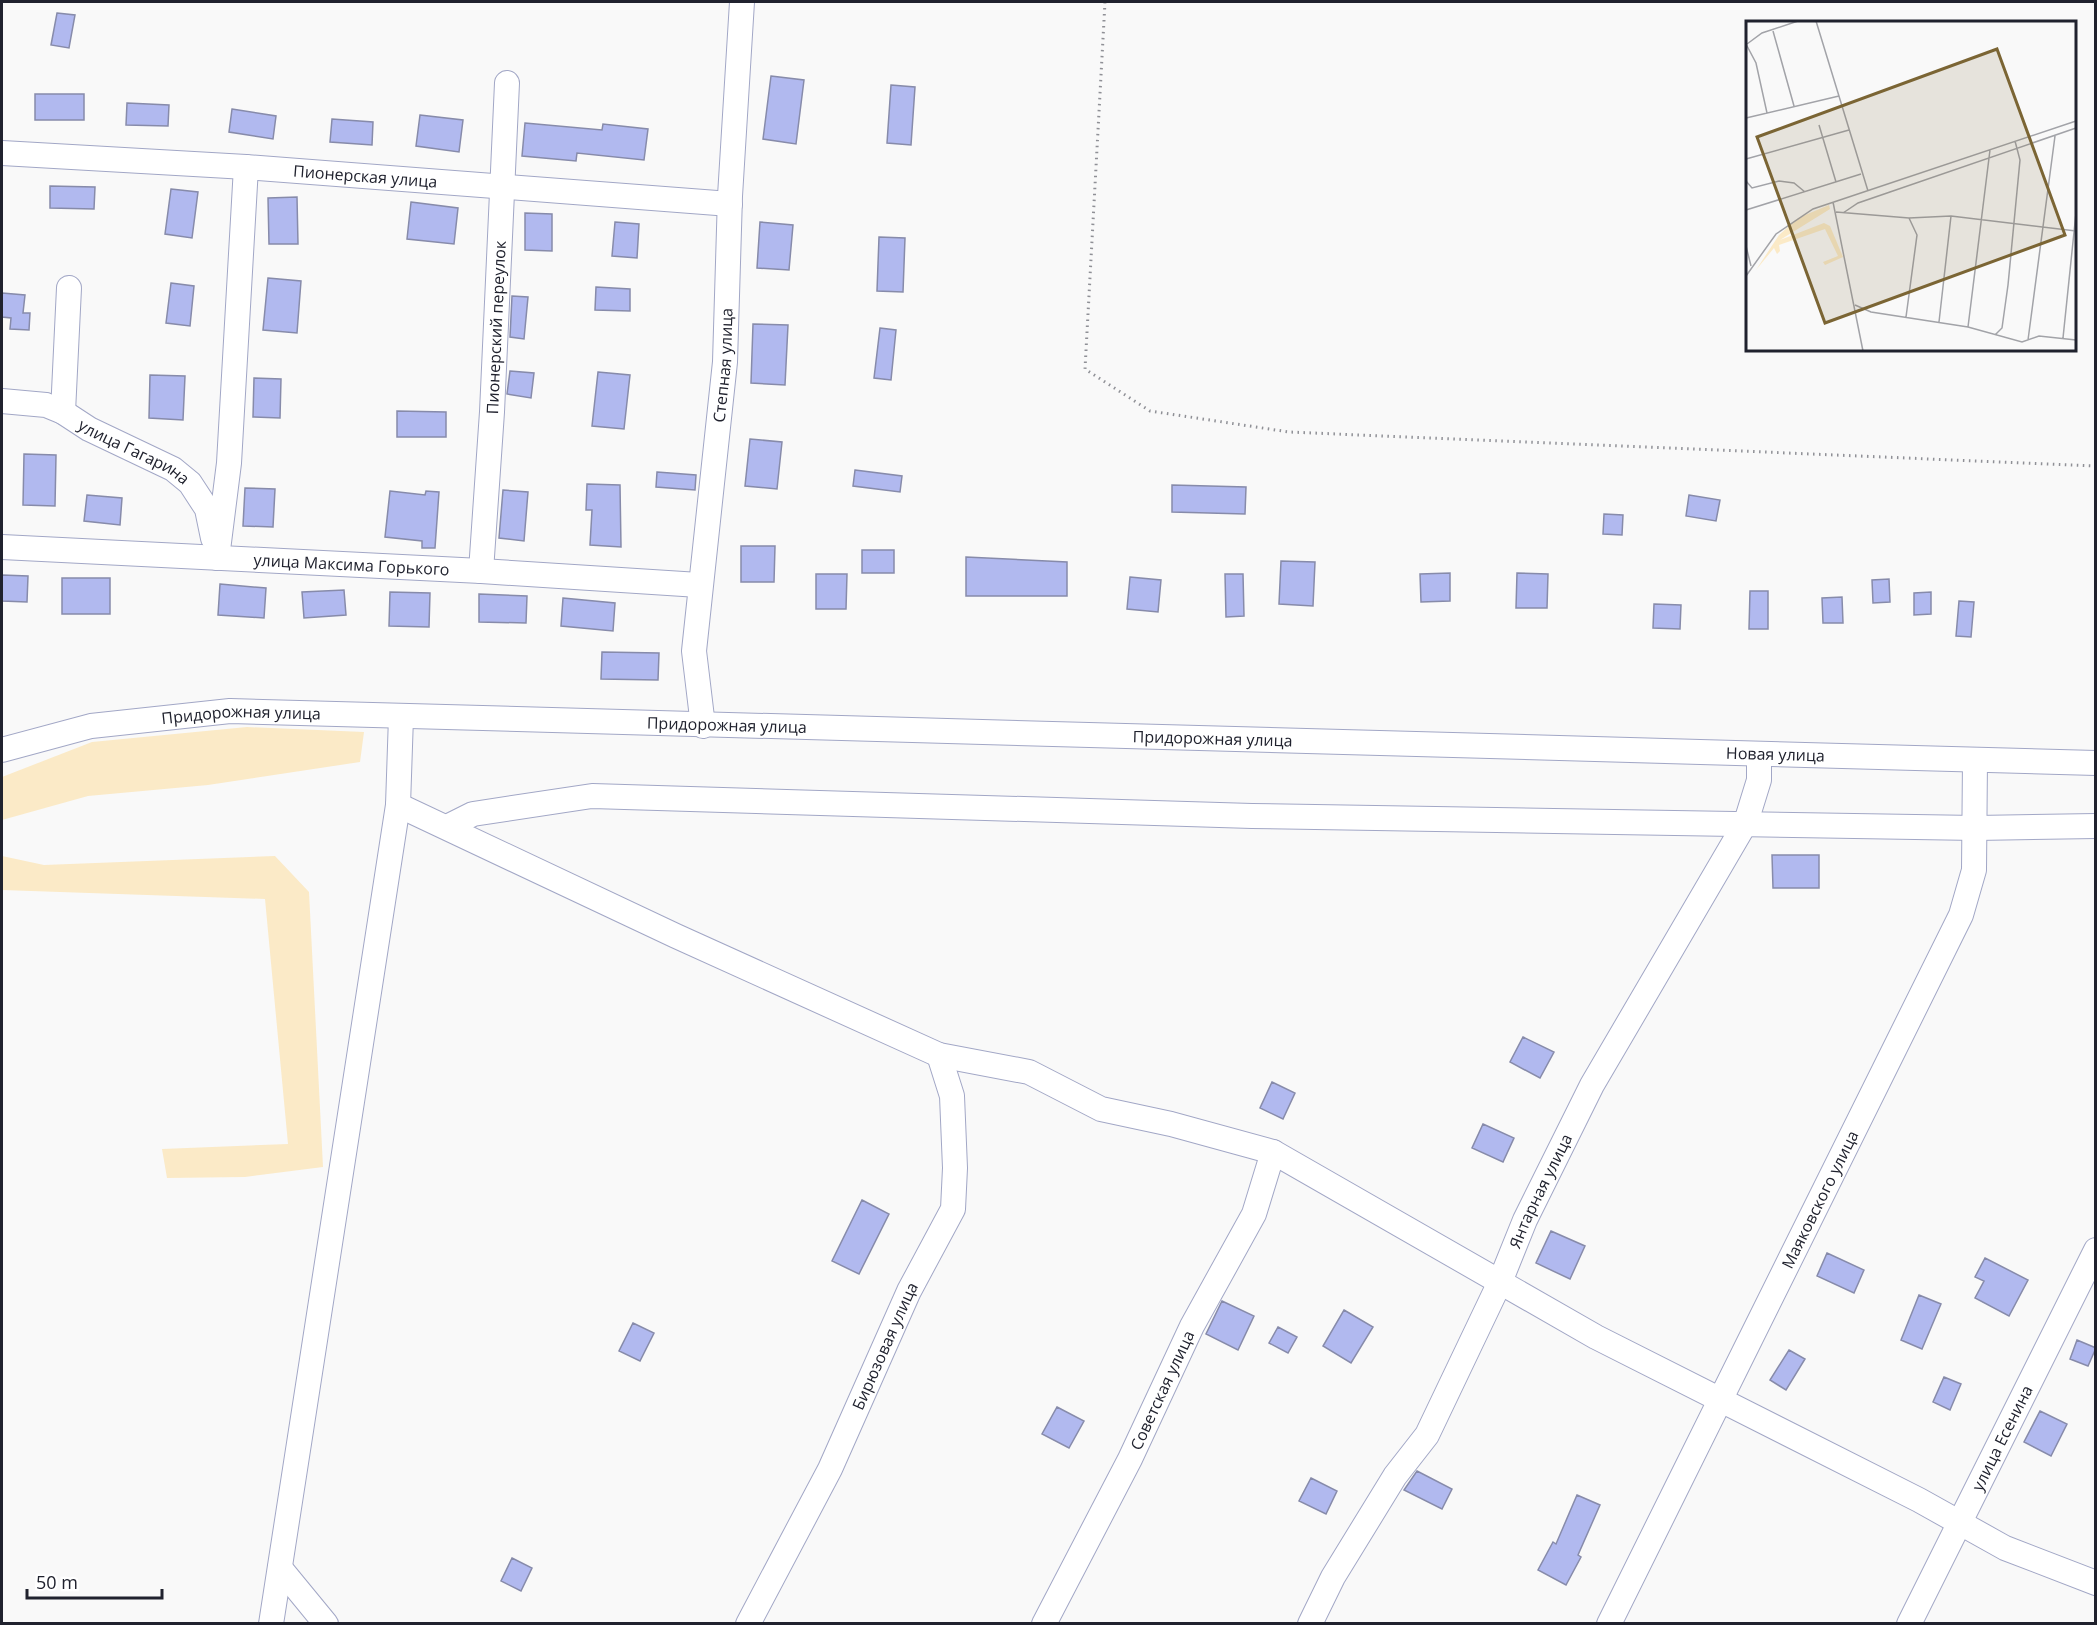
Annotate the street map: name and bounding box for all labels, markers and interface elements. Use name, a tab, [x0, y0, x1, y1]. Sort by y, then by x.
inset map	[1746, 21, 2076, 351]
street label: Пионерская улица	[292, 160, 438, 193]
street label: Пионерский переулок	[481, 240, 511, 415]
street label: Степная улица	[708, 307, 738, 423]
street label: улица Гагарина	[74, 414, 194, 489]
street label: улица Максима Горького	[253, 549, 450, 580]
street label: Придорожная улица	[160, 700, 321, 729]
street label: Придорожная улица	[647, 712, 807, 738]
street label: Придорожная улица	[1132, 725, 1293, 752]
street label: Новая улица	[1726, 742, 1825, 766]
street label: Маяковского улица	[1776, 1127, 1863, 1272]
street label: Янтарная улица	[1504, 1130, 1577, 1252]
street label: Бирюзовая улица	[847, 1278, 923, 1413]
street label: Советская улица	[1125, 1327, 1199, 1454]
street label: улица Есенина	[1966, 1381, 2038, 1494]
scale bar	[27, 1562, 162, 1600]
text: 50 m	[36, 1570, 78, 1594]

